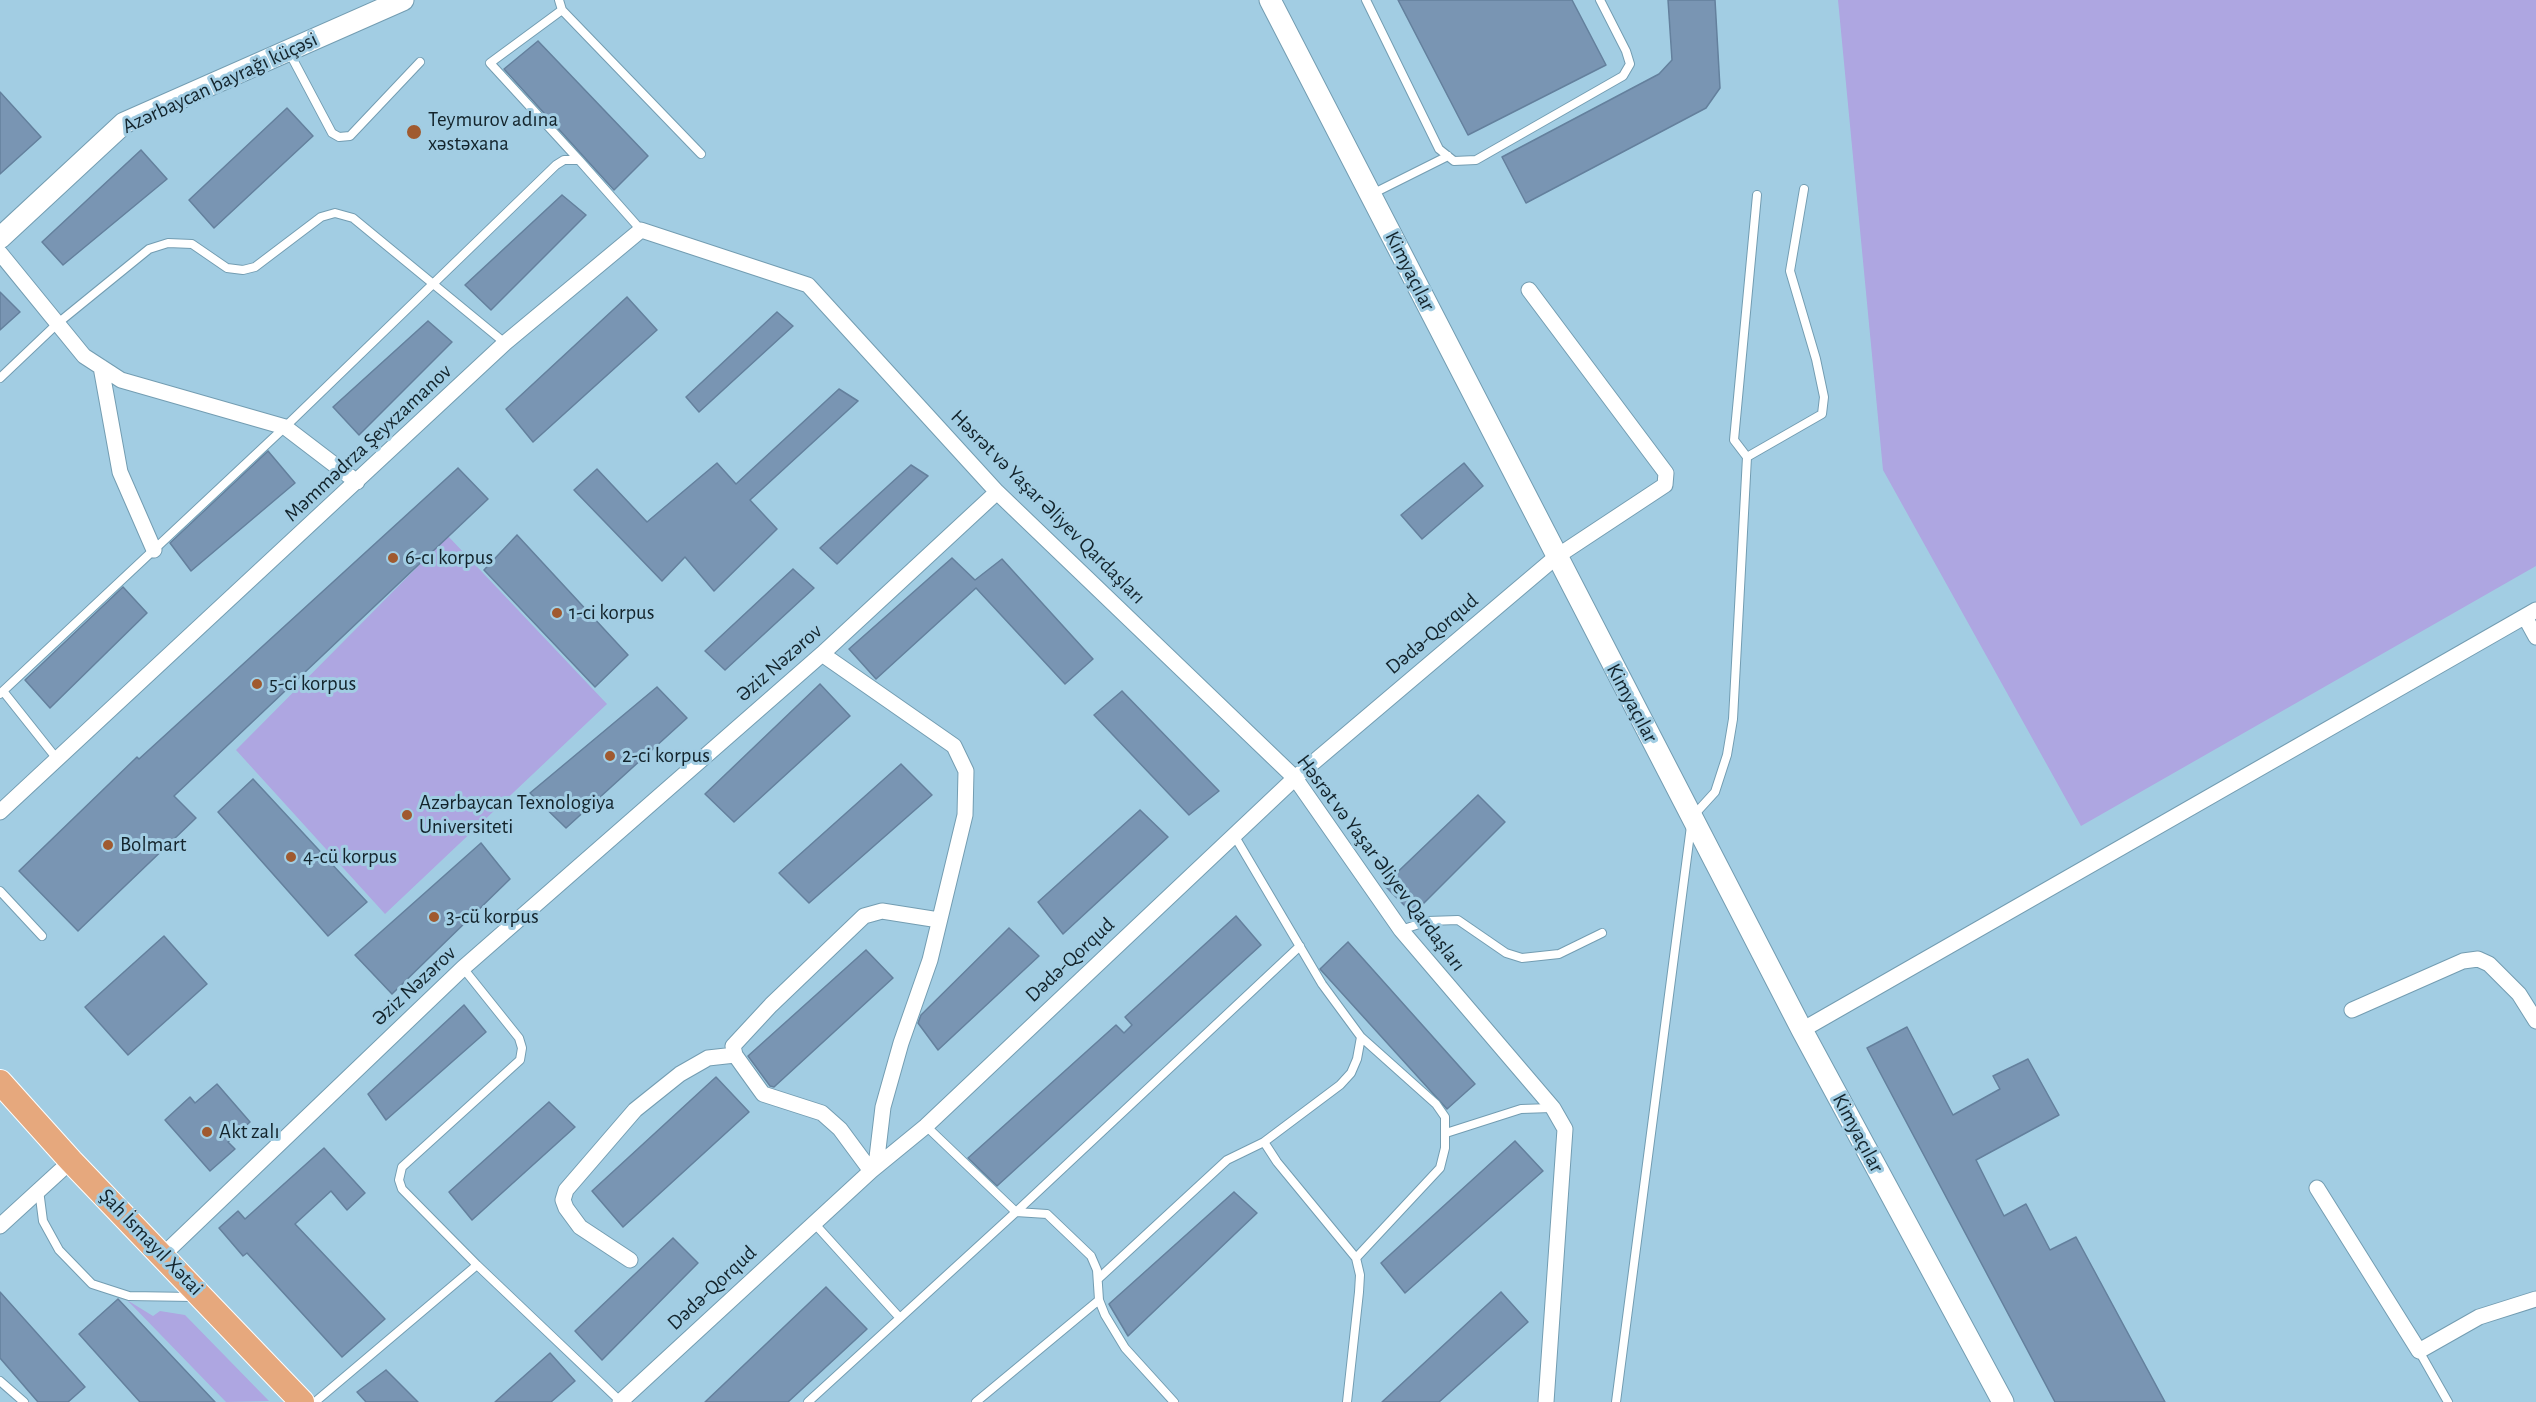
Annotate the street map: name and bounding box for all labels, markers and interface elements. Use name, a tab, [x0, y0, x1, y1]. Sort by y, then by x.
street label: Azərbaycan bayrağı küçəsi	[118, 27, 322, 139]
place label: Teymurov adına xəstəxana	[428, 107, 558, 157]
marker: Teymurov adına xəstəxana	[405, 123, 423, 141]
street label: Kimyaçılar	[1379, 227, 1441, 315]
street label: Məmmədrza Şeyxzamanov	[279, 359, 457, 527]
street label: Həsrət və Yaşar Əliyev Qardaşları	[945, 404, 1151, 610]
place label: 6-cı korpus	[405, 545, 493, 571]
marker: 6-cı korpus	[386, 551, 400, 565]
street label: Dədə-Qorqud	[1381, 588, 1483, 680]
place label: 1-ci korpus	[569, 600, 655, 626]
marker: 1-ci korpus	[550, 606, 564, 620]
street label: Əziz Nəzərov	[731, 619, 827, 707]
street label: Kimyaçılar	[1601, 659, 1663, 747]
place label: 5-ci korpus	[269, 671, 356, 697]
marker: 5-ci korpus	[250, 677, 264, 691]
place label: 2-ci korpus	[622, 743, 710, 769]
marker: 2-ci korpus	[603, 749, 617, 763]
street label: Həsrət və Yaşar Əliyev Qardaşları	[1291, 750, 1471, 976]
place label: Azərbaycan Texnologiya Universiteti	[419, 790, 615, 840]
marker: Azərbaycan Texnologiya Universiteti	[400, 808, 414, 822]
place label: Bolmart	[120, 832, 186, 858]
marker: Bolmart	[101, 838, 115, 852]
place label: 4-cü korpus	[303, 844, 397, 870]
marker: 4-cü korpus	[284, 850, 298, 864]
place label: 3-cü korpus	[446, 904, 539, 930]
marker: 3-cü korpus	[427, 910, 441, 924]
street label: Dədə-Qorqud	[1020, 912, 1120, 1008]
street label: Əziz Nəzərov	[367, 941, 461, 1031]
street label: Kimyaçılar	[1827, 1089, 1889, 1177]
place label: Akt zalı	[219, 1119, 280, 1145]
marker: Akt zalı	[200, 1125, 214, 1139]
street label: Şah İsmayıl Xətai	[94, 1183, 208, 1301]
street label: Dədə-Qorqud	[662, 1240, 762, 1336]

